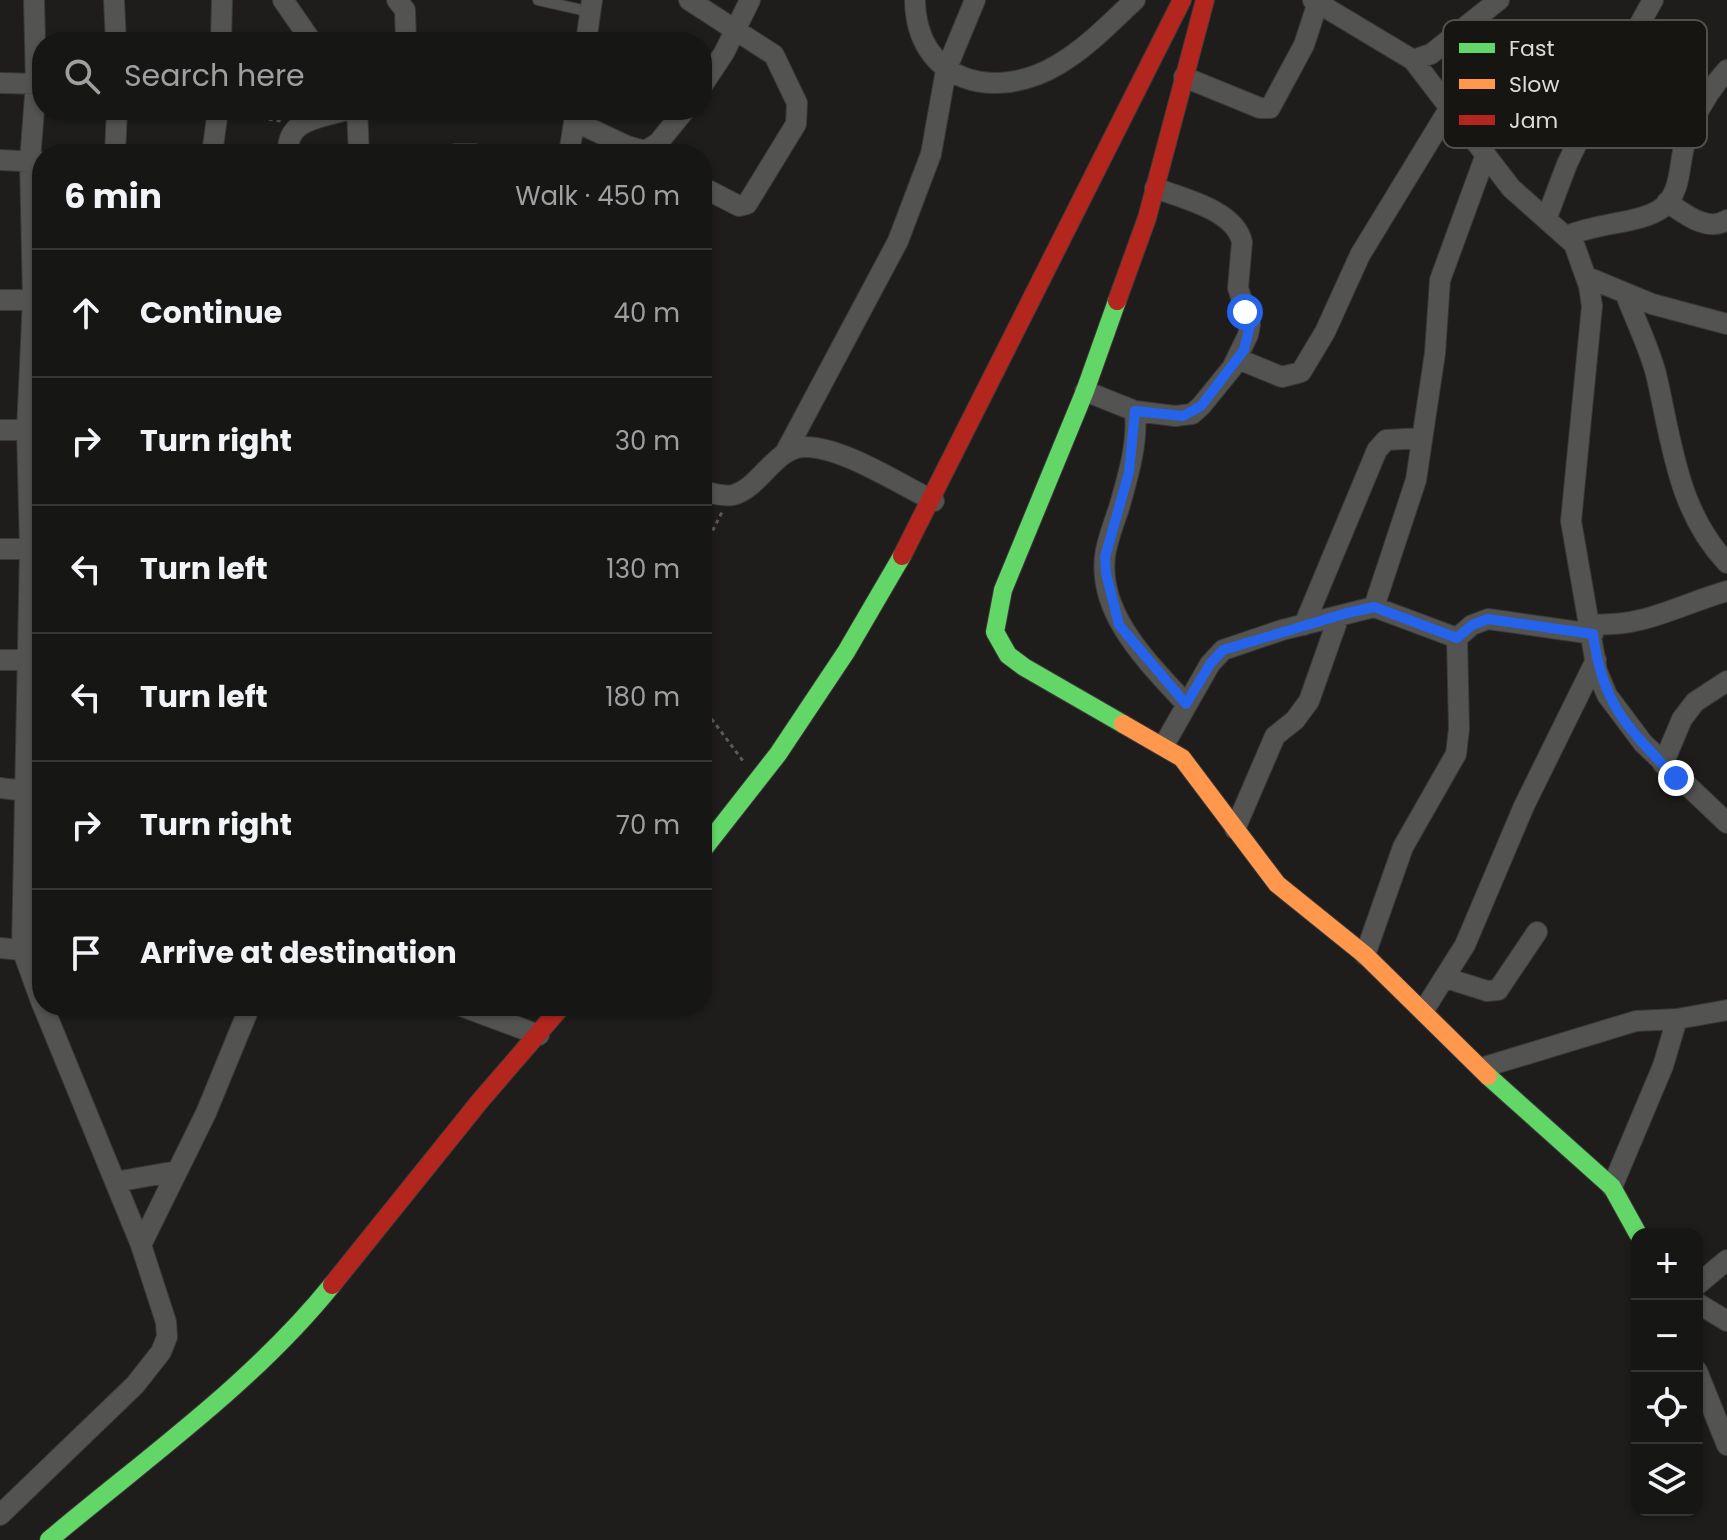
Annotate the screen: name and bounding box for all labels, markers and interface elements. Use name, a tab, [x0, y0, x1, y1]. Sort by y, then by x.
legend	[1443, 20, 1707, 148]
search box	[32, 32, 712, 120]
text: Fast	[1509, 33, 1554, 64]
icon: search	[60, 54, 104, 98]
text: Search here	[124, 54, 305, 97]
text: Slow	[1509, 69, 1559, 100]
text: Jam	[1509, 105, 1558, 136]
text: 6 min	[64, 172, 162, 220]
text: Walk · 450 m	[515, 178, 680, 214]
icon: ahead	[64, 291, 108, 335]
text: Continue	[140, 291, 282, 334]
route start	[1227, 294, 1263, 330]
text: 40 m	[614, 295, 680, 331]
icon: right	[64, 419, 108, 463]
text: Turn right	[140, 419, 292, 462]
text: 30 m	[615, 423, 680, 459]
icon: left	[64, 547, 108, 591]
text: Turn left	[140, 547, 268, 590]
text: 130 m	[606, 551, 680, 587]
icon: left	[64, 675, 108, 719]
text: Turn left	[140, 675, 268, 718]
text: 180 m	[605, 679, 680, 715]
route end	[1658, 760, 1694, 796]
icon: right	[64, 803, 108, 847]
text: Turn right	[140, 803, 292, 846]
text: 70 m	[616, 807, 680, 843]
icon: arrive	[64, 931, 108, 975]
text: Arrive at destination	[140, 931, 457, 974]
map controls	[1631, 1228, 1703, 1516]
button: +	[1631, 1228, 1703, 1300]
button: −	[1631, 1300, 1703, 1372]
button: locate	[1631, 1372, 1703, 1444]
button: layers	[1631, 1444, 1703, 1516]

